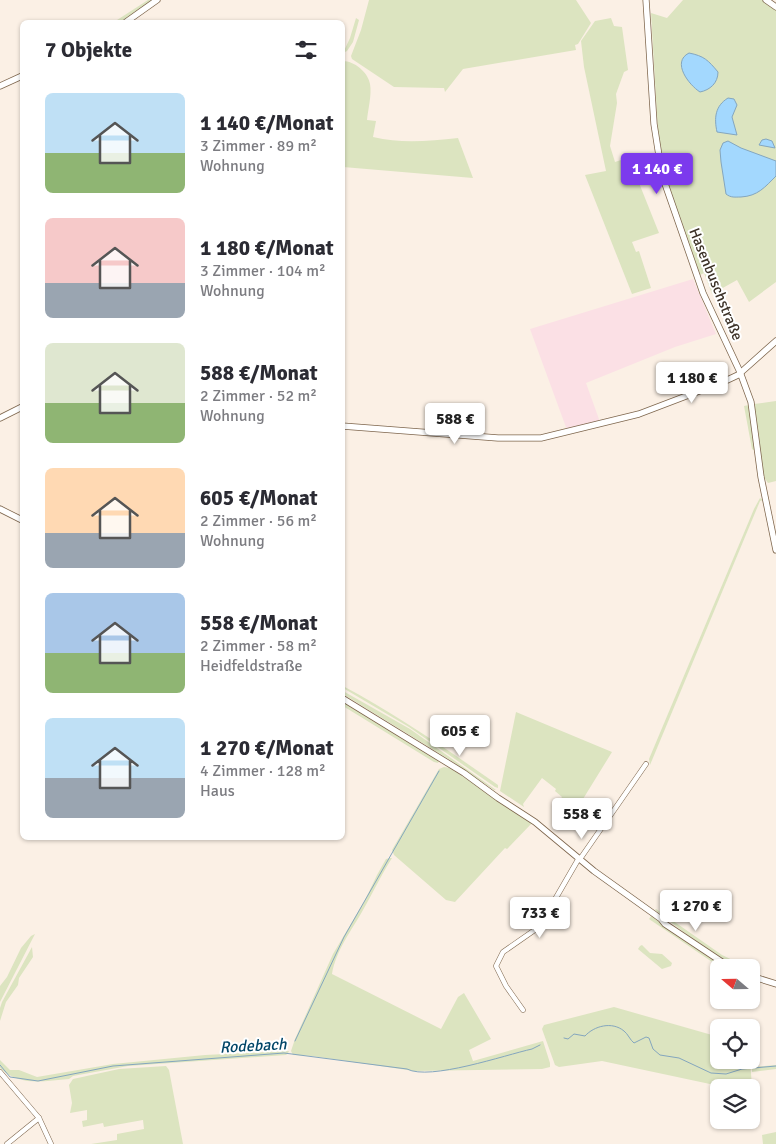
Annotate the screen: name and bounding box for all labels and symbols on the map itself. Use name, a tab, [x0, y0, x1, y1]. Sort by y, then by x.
pin: 1 140 €	[611, 152, 703, 195]
street label: Hasenbuschstraße	[685, 225, 747, 343]
pin: 1 180 €	[646, 362, 738, 404]
pin: 588 €	[420, 402, 490, 445]
pin: 605 €	[425, 714, 495, 757]
pin: 558 €	[547, 798, 617, 840]
pin: 1 270 €	[650, 890, 742, 932]
pin: 733 €	[505, 896, 575, 939]
north arrow	[710, 959, 760, 1009]
water label: Rodebach	[219, 1034, 288, 1058]

